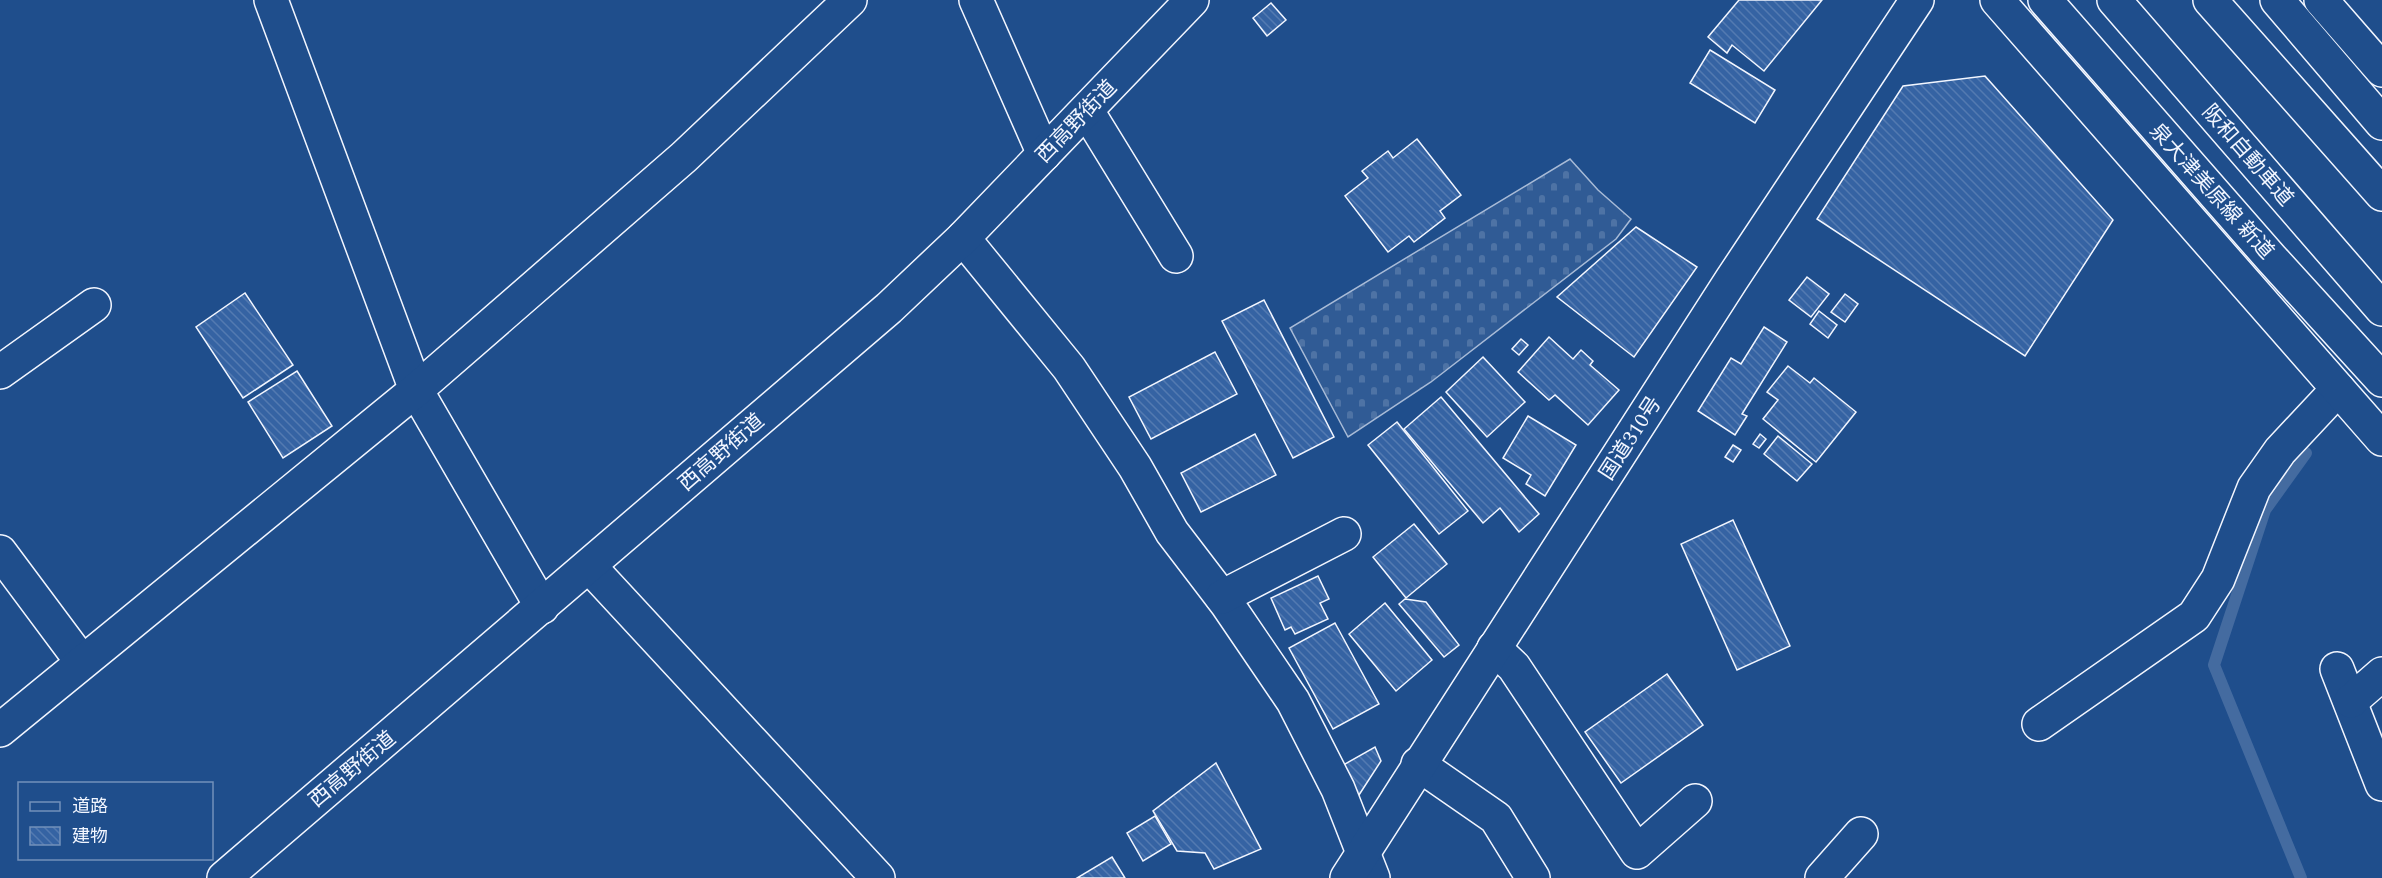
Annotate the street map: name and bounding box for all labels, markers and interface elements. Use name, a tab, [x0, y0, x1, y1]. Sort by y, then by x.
street label: 西高野街道	[1029, 73, 1125, 171]
street label: 阪和自動車道	[2194, 98, 2301, 214]
street label: 泉大津美原線 新道	[2141, 117, 2281, 267]
street label: 国道310号	[1592, 390, 1670, 487]
street label: 西高野街道	[672, 406, 772, 499]
street label: 西高野街道	[302, 724, 403, 816]
legend	[18, 782, 213, 860]
text: 道路	[72, 793, 108, 820]
text: 建物	[72, 823, 108, 850]

